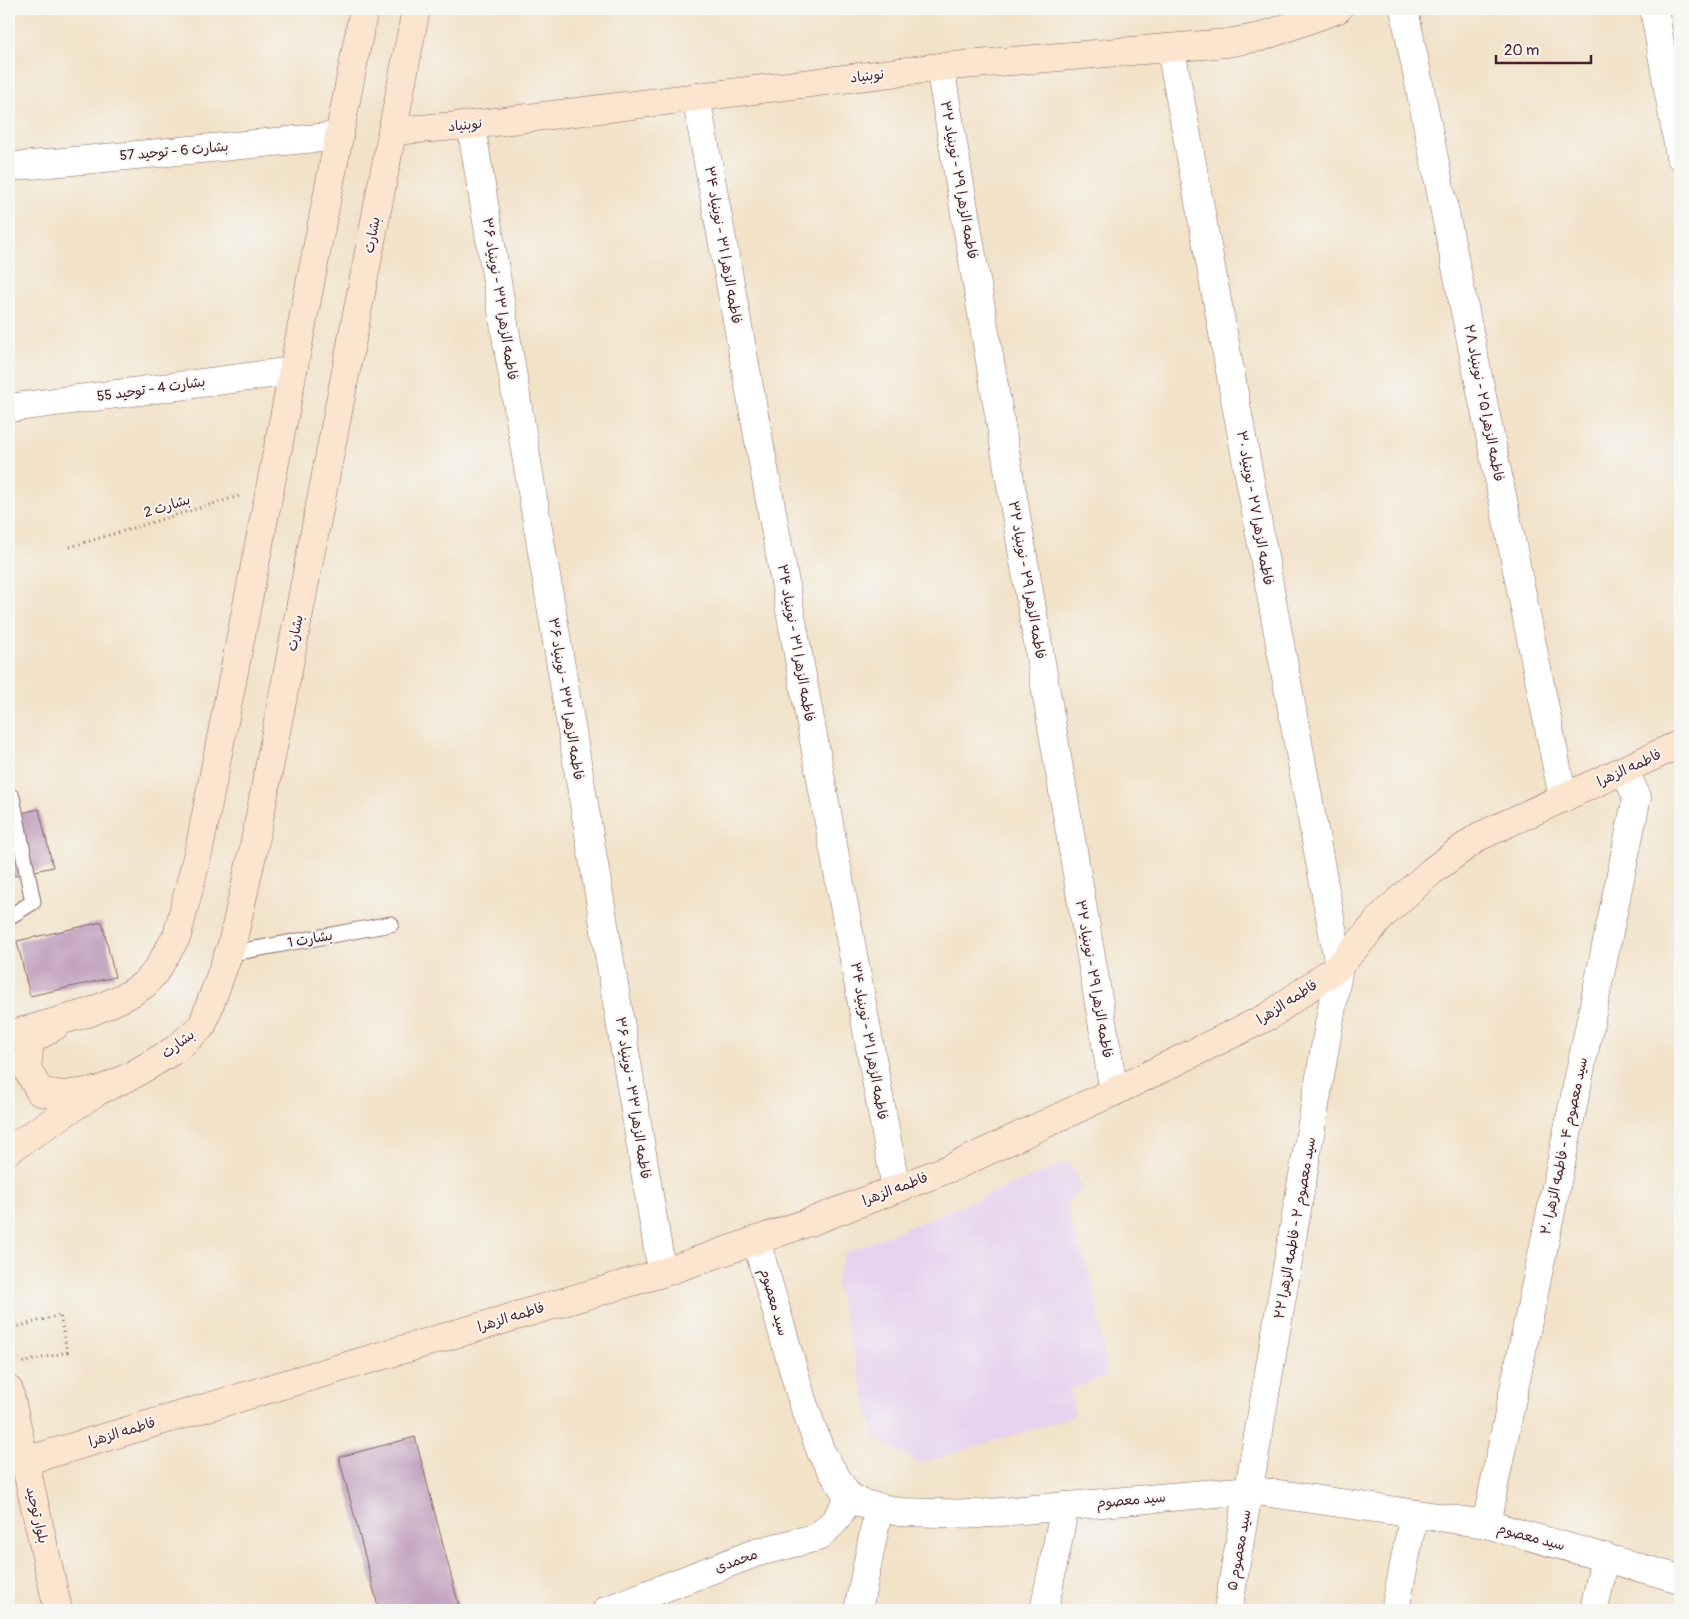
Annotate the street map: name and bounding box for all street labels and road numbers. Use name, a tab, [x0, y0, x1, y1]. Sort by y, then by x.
street label: نوبنیاد	[849, 65, 885, 87]
street label: فاطمه الزهرا ۲۹ - نوبنیاد ۳۲	[937, 99, 981, 261]
street label: نوبنیاد	[447, 115, 483, 135]
street label: بشارت 6 - توحید 57	[119, 138, 229, 164]
street label: فاطمه الزهرا ۳۱ - نوبنیاد ۳۴	[701, 165, 745, 325]
street label: بشارت	[360, 215, 384, 255]
street label: فاطمه الزهرا ۳۳ - نوبنیاد ۳۶	[479, 217, 521, 381]
street label: فاطمه الزهرا ۲۵ - نوبنیاد ۲۸	[1460, 323, 1508, 483]
street label: بشارت 4 - توحید 55	[96, 373, 206, 405]
street label: فاطمه الزهرا ۲۷ - نوبنیاد ۳۰	[1233, 429, 1277, 587]
street label: بشارت 2	[142, 491, 192, 521]
street label: فاطمه الزهرا ۲۹ - نوبنیاد ۳۲	[1005, 499, 1049, 661]
street label: فاطمه الزهرا ۳۱ - نوبنیاد ۳۴	[774, 563, 818, 723]
street label: بشارت	[283, 613, 307, 653]
street label: فاطمه الزهرا ۳۳ - نوبنیاد ۳۶	[545, 617, 587, 781]
street label: فاطمه الزهرا	[1594, 746, 1664, 790]
street label: فاطمه الزهرا ۲۹ - نوبنیاد ۳۲	[1072, 898, 1116, 1060]
street label: بشارت 1	[286, 927, 334, 951]
street label: فاطمه الزهرا ۳۱ - نوبنیاد ۳۴	[847, 961, 891, 1121]
street label: فاطمه الزهرا	[1253, 976, 1321, 1028]
street label: فاطمه الزهرا ۳۳ - نوبنیاد ۳۶	[612, 1016, 654, 1180]
street label: بشارت	[158, 1026, 198, 1062]
street label: سید معصوم ۴ - فاطمه الزهرا ۲۰	[1537, 1056, 1594, 1237]
street label: سید معصوم ۲ - فاطمه الزهرا ۲۲	[1271, 1135, 1322, 1321]
street label: فاطمه الزهرا	[860, 1169, 930, 1209]
street label: سید معصوم	[753, 1266, 792, 1339]
street label: فاطمه الزهرا	[476, 1299, 546, 1335]
street label: فاطمه الزهرا	[87, 1414, 157, 1450]
street label: بلوار توحید	[22, 1485, 52, 1545]
street label: سید معصوم	[1096, 1489, 1167, 1514]
street label: سید معصوم ۵	[1223, 1508, 1257, 1592]
street label: سید معصوم	[1495, 1520, 1567, 1557]
street label: محمدی	[712, 1545, 760, 1577]

